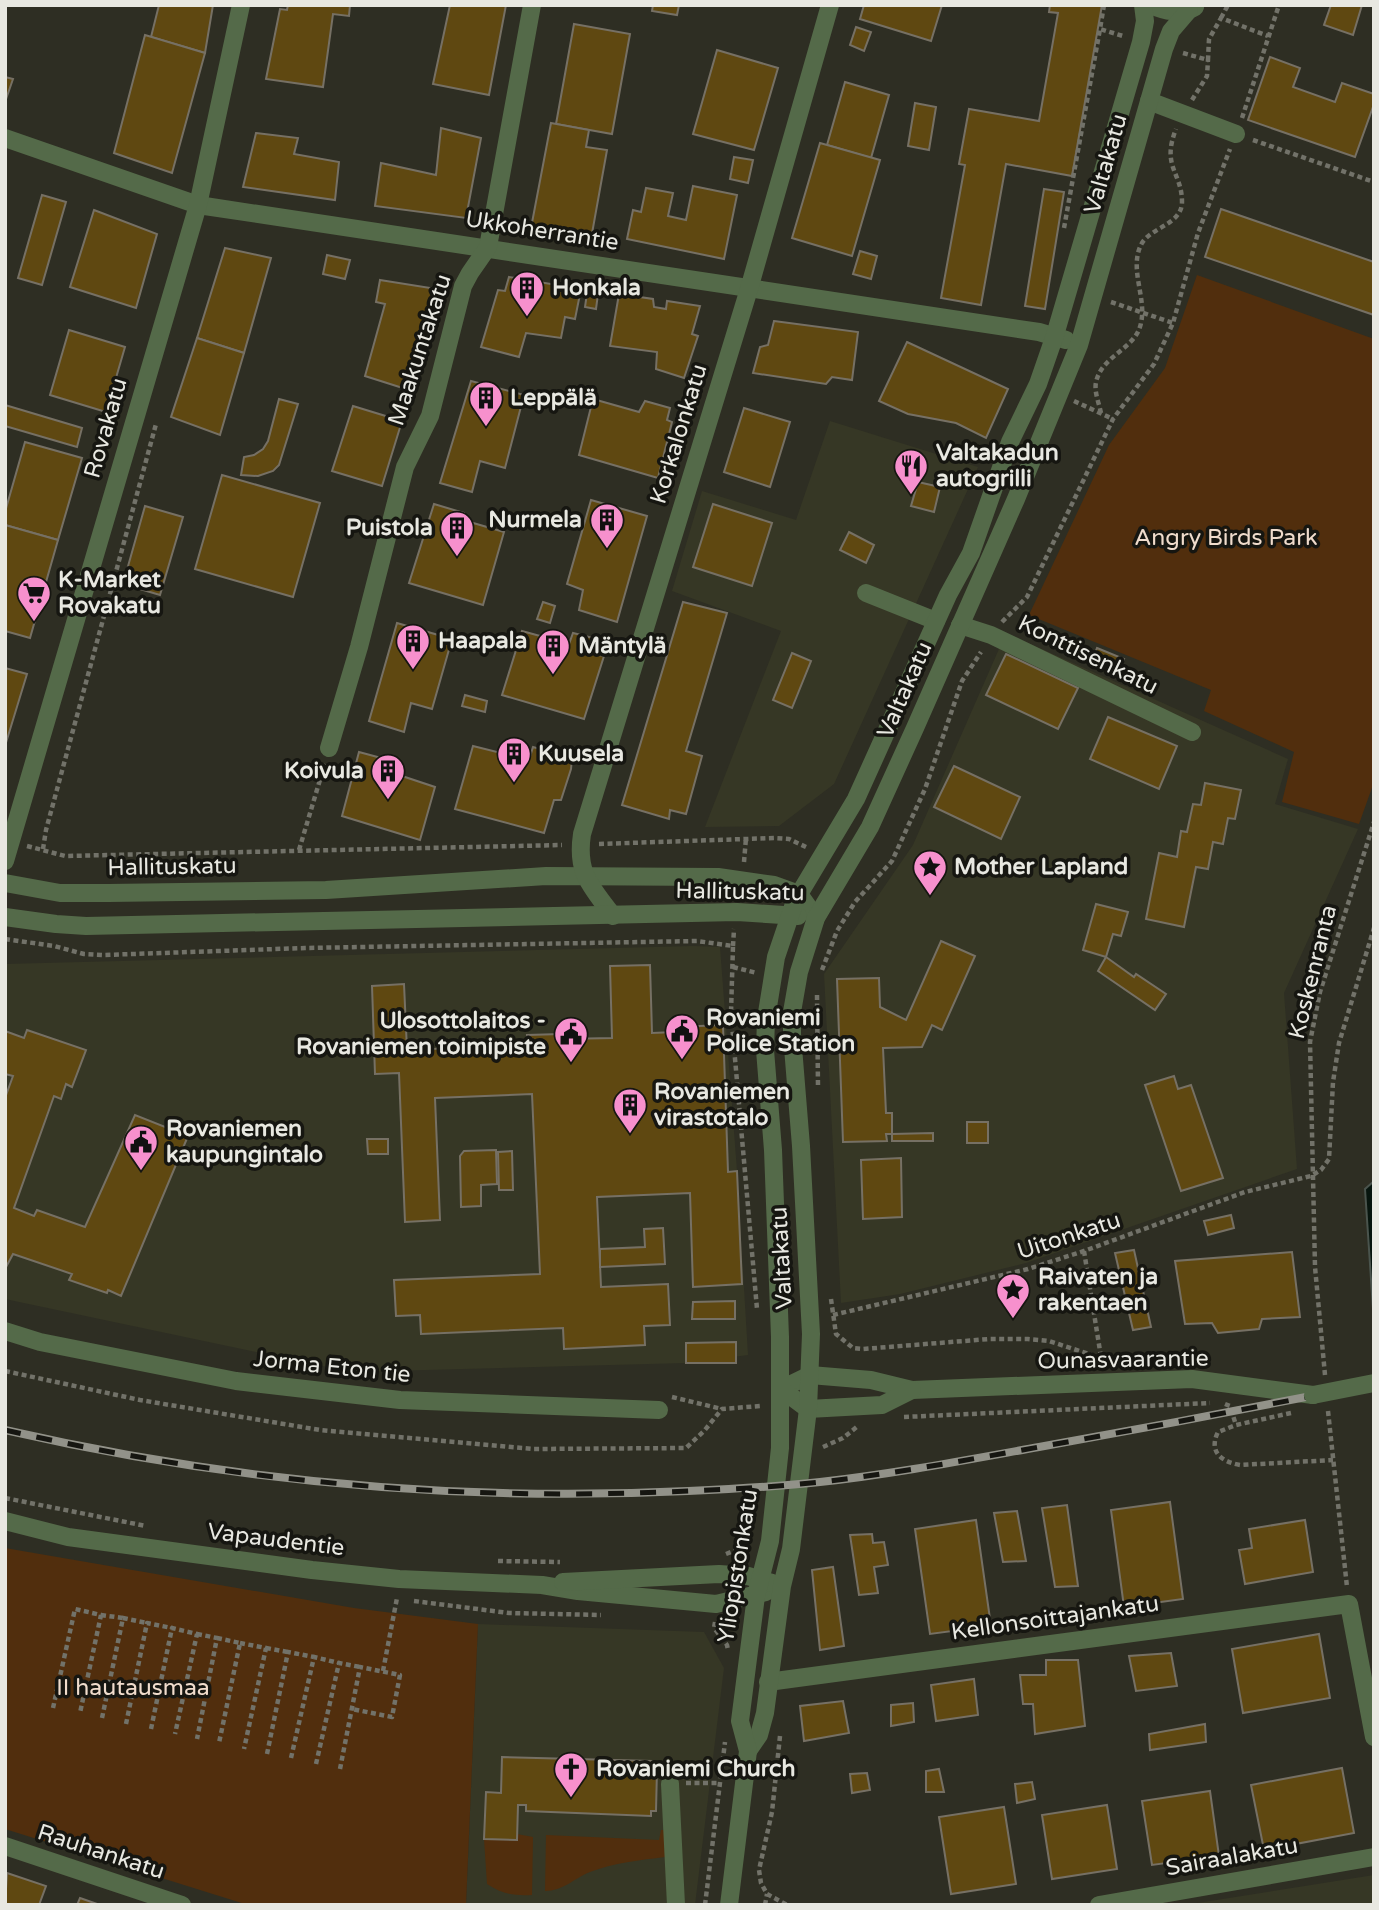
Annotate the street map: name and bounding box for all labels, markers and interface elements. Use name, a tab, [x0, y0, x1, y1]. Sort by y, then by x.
street label: Valtakatu	[1078, 111, 1134, 217]
street label: Ukkoherrantie	[463, 205, 621, 257]
building icon: Honkala	[508, 269, 546, 318]
street label: Maakuntakatu	[382, 271, 458, 429]
place label: Honkala	[552, 274, 641, 302]
street label: Korkalonkatu	[644, 361, 714, 507]
street label: Rovakatu	[78, 375, 134, 481]
building icon: Leppälä	[467, 379, 505, 428]
place label: Leppälä	[510, 384, 597, 412]
place label: Valtakadun autogrilli	[936, 439, 1059, 493]
restaurant icon: Valtakadun autogrilli	[892, 447, 930, 496]
building icon: Nurmela	[588, 501, 626, 550]
place label: Nurmela	[488, 506, 582, 534]
building icon: Puistola	[438, 509, 476, 558]
place label: Puistola	[346, 514, 433, 542]
park label: Angry Birds Park	[1134, 524, 1318, 552]
place label: K-Market Rovakatu	[58, 566, 161, 620]
supermarket icon: K-Market Rovakatu	[15, 574, 53, 623]
street label: Konttisenkatu	[1013, 609, 1163, 701]
building icon: Haapala	[394, 622, 432, 671]
place label: Haapala	[438, 627, 527, 655]
building icon: Mäntylä	[534, 627, 572, 676]
place label: Mäntylä	[578, 632, 667, 660]
street label: Valtakatu	[871, 637, 939, 743]
building icon: Kuusela	[495, 735, 533, 784]
place label: Kuusela	[538, 740, 624, 768]
building icon: Koivula	[369, 752, 407, 801]
place label: Koivula	[284, 757, 364, 785]
place icon: Mother Lapland	[911, 848, 949, 897]
street label: Hallituskatu	[107, 852, 237, 882]
place label: Mother Lapland	[954, 853, 1128, 881]
street label: Hallituskatu	[675, 877, 805, 907]
street label: Koskenranta	[1283, 902, 1343, 1042]
place label: Rovaniemi Police Station	[706, 1004, 855, 1058]
place label: Ulosottolaitos - Rovaniemen toimipiste	[296, 1007, 546, 1061]
public building icon: Rovaniemi Police Station	[663, 1012, 701, 1061]
public building icon: Ulosottolaitos - Rovaniemen toimipiste	[552, 1015, 590, 1064]
place label: Rovaniemen virastotalo	[654, 1078, 790, 1132]
building icon: Rovaniemen virastotalo	[611, 1086, 649, 1135]
place label: Rovaniemen kaupungintalo	[166, 1115, 323, 1169]
public building icon: Rovaniemen kaupungintalo	[122, 1123, 160, 1172]
street label: Valtakatu	[765, 1206, 799, 1310]
street label: Uitonkatu	[1014, 1206, 1124, 1266]
place label: Raivaten ja rakentaen	[1038, 1263, 1158, 1317]
place icon: Raivaten ja rakentaen	[994, 1271, 1032, 1320]
street label: Jorma Eton tie	[252, 1345, 412, 1389]
street label: Ounasvaarantie	[1037, 1345, 1209, 1375]
street label: Yliopistonkatu	[712, 1487, 764, 1645]
street label: Vapaudentie	[206, 1518, 346, 1562]
street label: Kellonsoittajankatu	[949, 1590, 1161, 1646]
park label: II hautausmaa	[56, 1674, 210, 1702]
church icon: Rovaniemi Church	[552, 1750, 590, 1799]
place label: Rovaniemi Church	[596, 1755, 795, 1783]
street label: Rauhankatu	[34, 1818, 168, 1886]
street label: Sairaalakatu	[1164, 1832, 1300, 1882]

